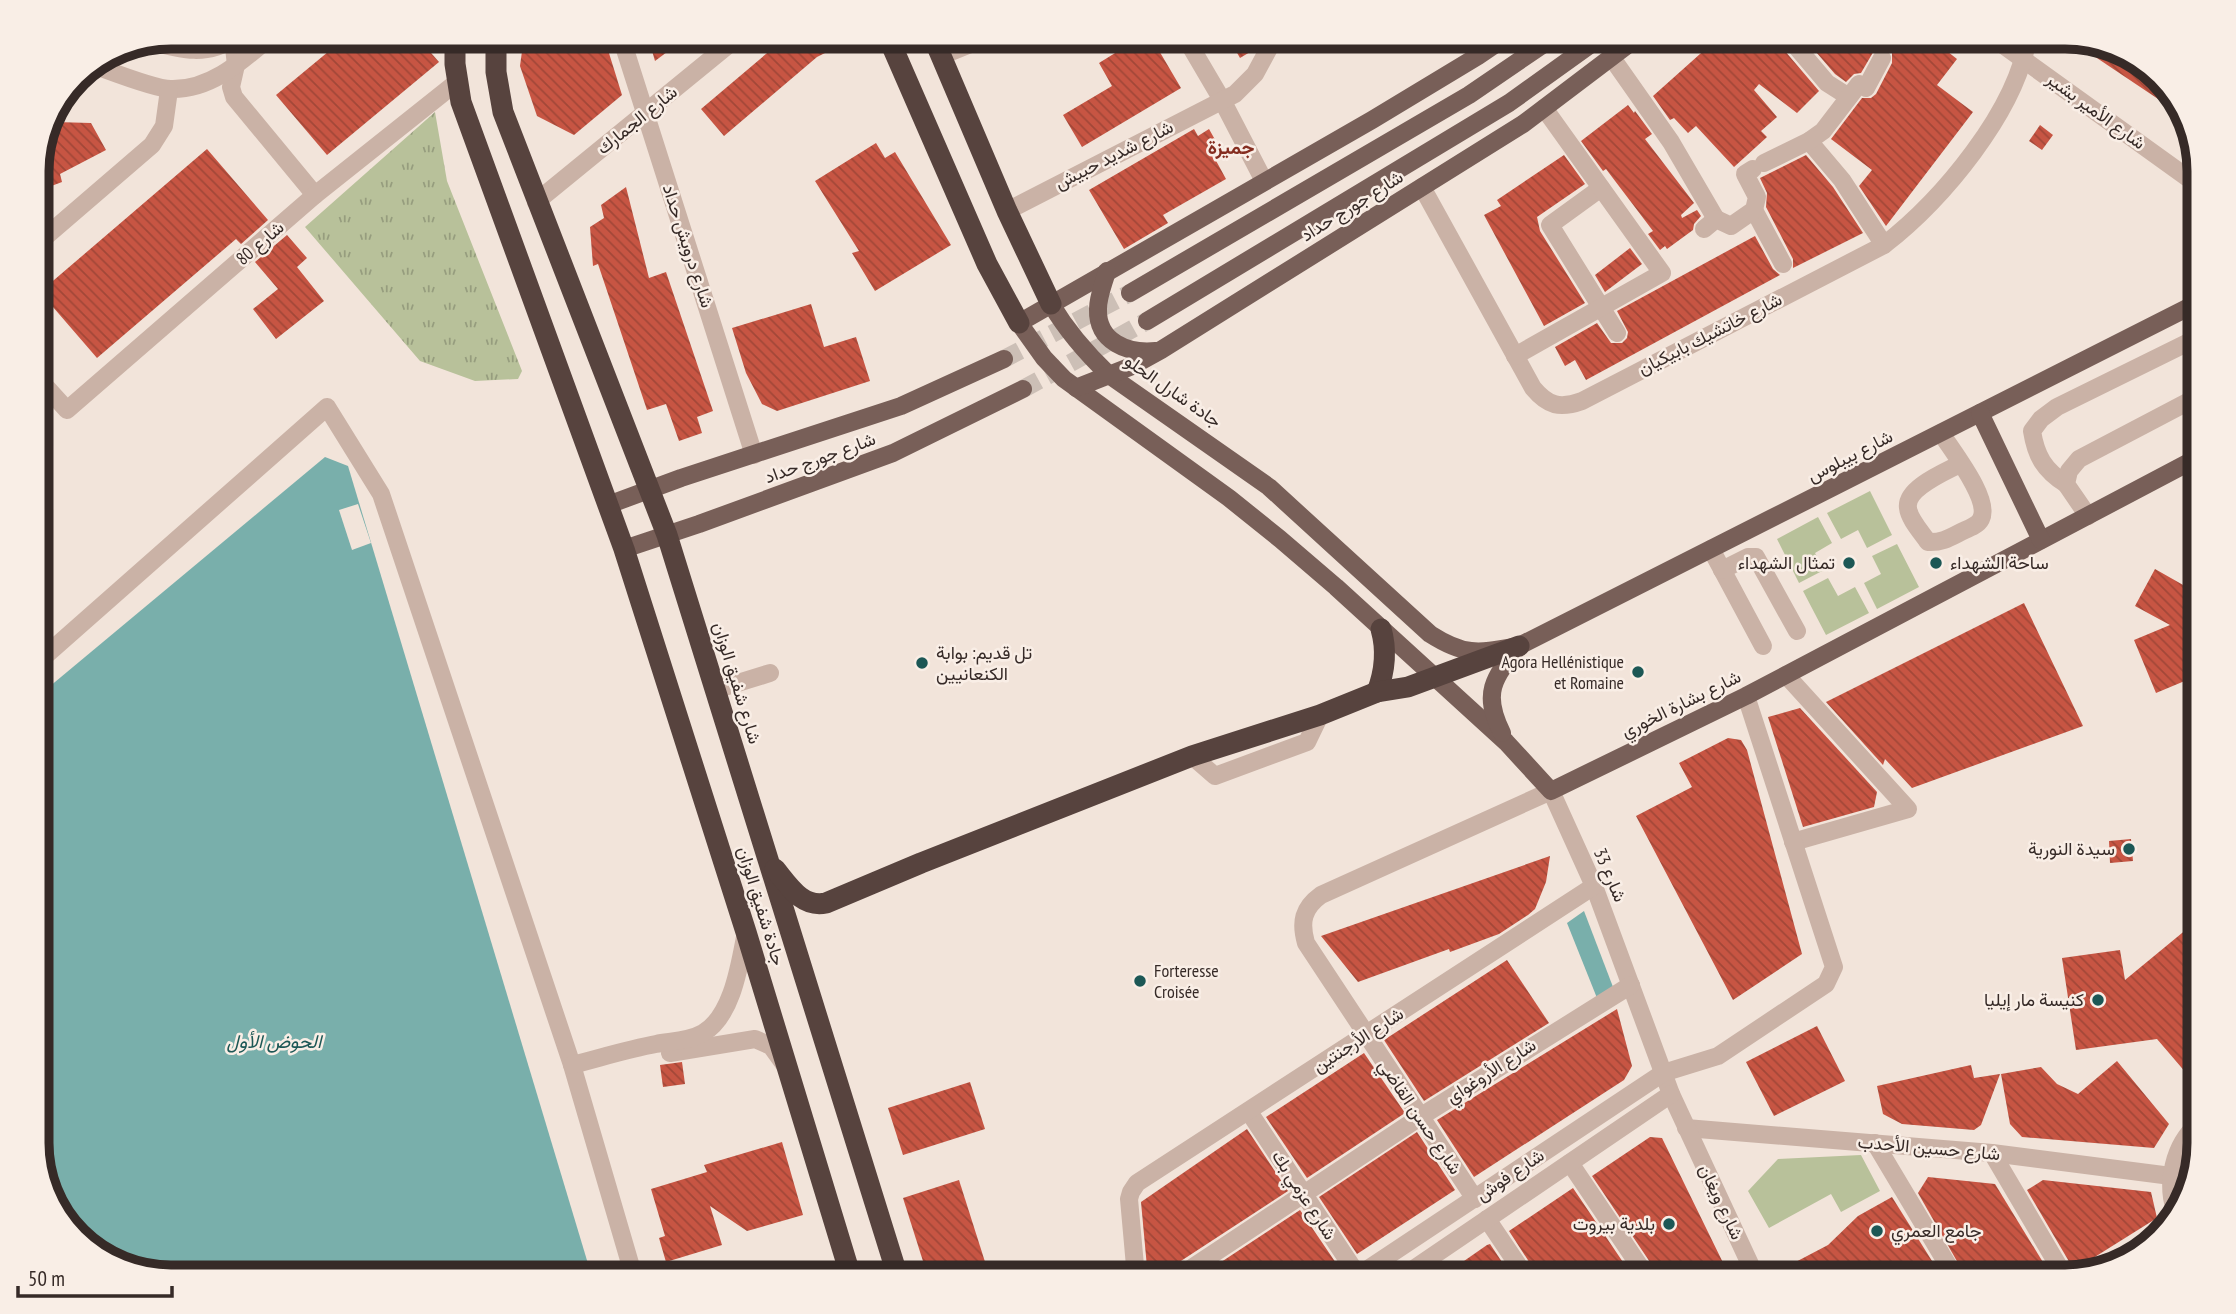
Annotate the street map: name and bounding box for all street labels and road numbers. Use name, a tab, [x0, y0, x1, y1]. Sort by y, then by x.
street label: شارع الأمير بشير	[2041, 66, 2150, 155]
street label: شارع الجمارك	[592, 80, 682, 160]
street label: شارع شديد حبيش	[1051, 115, 1177, 195]
street label: شارع جورج حداد	[1296, 165, 1408, 247]
street label: شارع درويش حداد	[657, 181, 719, 311]
street label: شارع 80	[231, 215, 289, 271]
street label: شارع خاتشيك بابيكيان	[1634, 287, 1786, 381]
street label: جادة شارل الحلو	[1120, 349, 1226, 432]
street label: شارع بيبلوس	[1803, 424, 1897, 488]
street label: شارع جورج حداد	[761, 427, 879, 489]
street label: شارع شفيق الوزان	[707, 619, 767, 747]
street label: شارع بشارة الخوري	[1617, 665, 1746, 746]
street label: جادة شفيق الوزان	[732, 843, 791, 968]
street label: شارع 33	[1588, 844, 1632, 906]
street label: شارع الأرجنتين	[1308, 1002, 1408, 1078]
street label: شارع الأروغواي	[1441, 1033, 1542, 1112]
street label: شارع حسن القاضي	[1370, 1055, 1467, 1181]
street label: شارع حسين الأحدب	[1857, 1130, 2001, 1166]
street label: شارع فوش	[1471, 1143, 1549, 1207]
street label: شارع عزمي بك	[1264, 1146, 1342, 1246]
street label: شارع ويغان	[1693, 1160, 1749, 1244]

